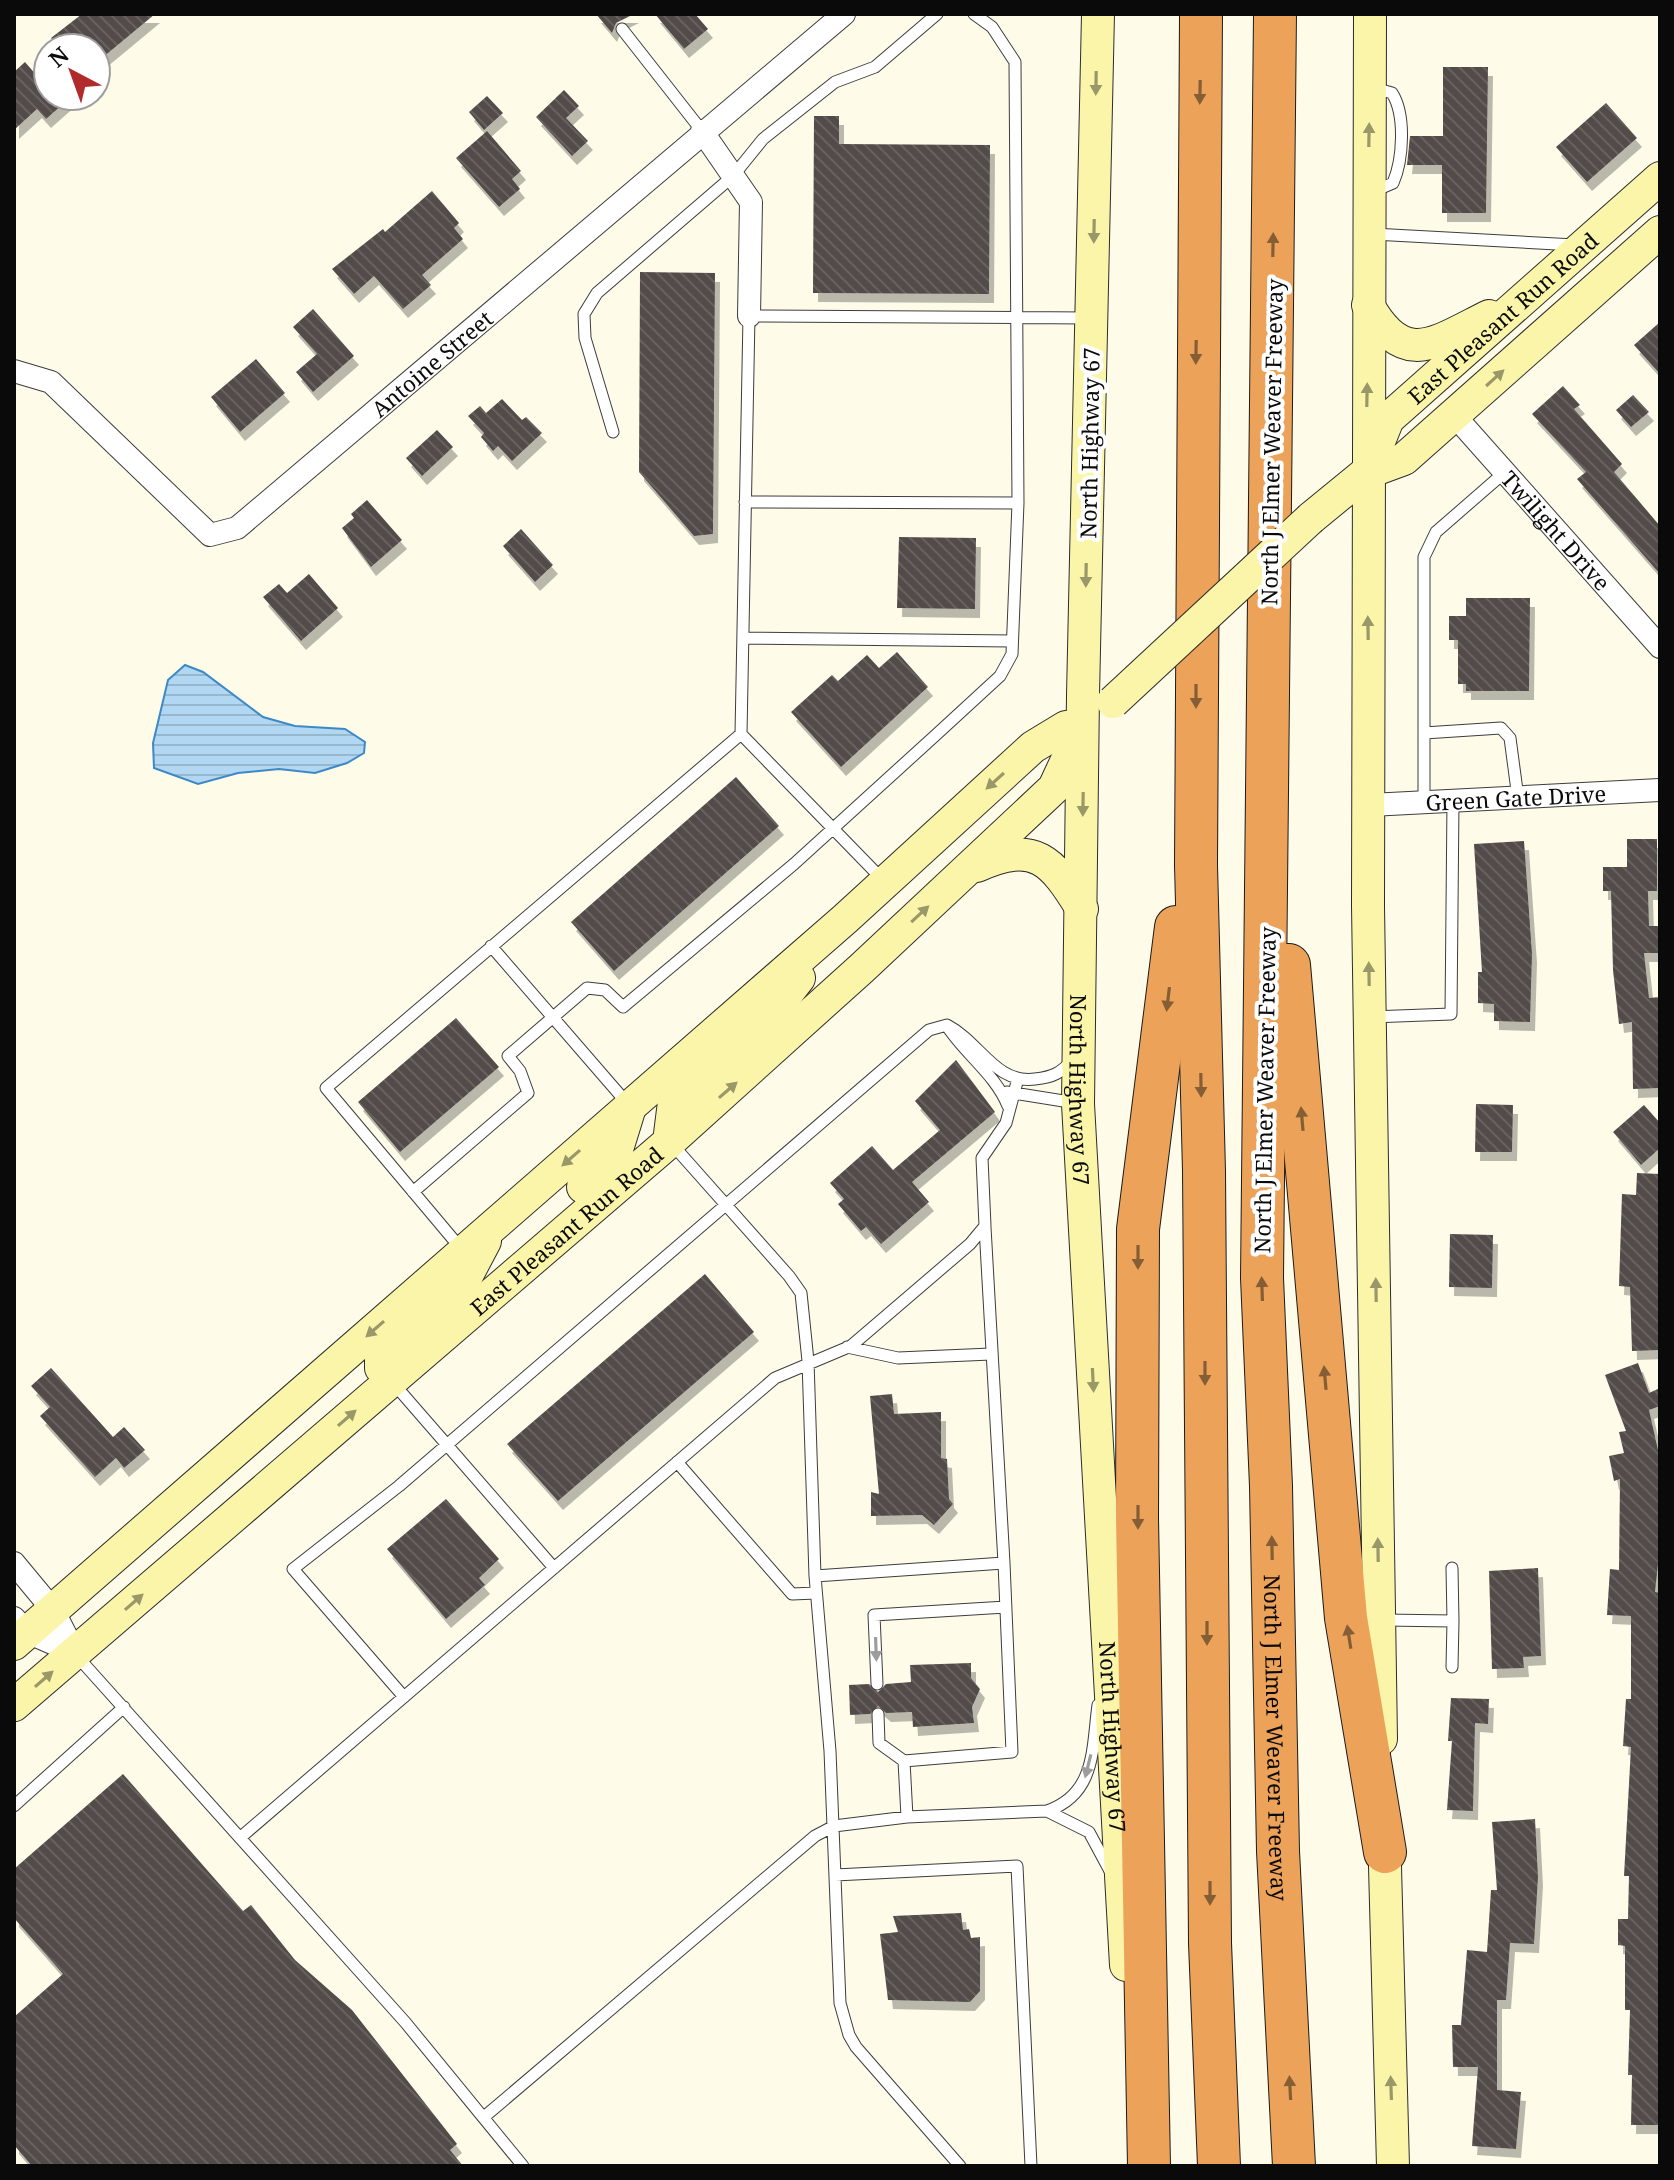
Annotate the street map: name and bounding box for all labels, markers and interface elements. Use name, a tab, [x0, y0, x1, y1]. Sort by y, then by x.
north arrow	[32, 32, 112, 112]
text: N	[42, 39, 75, 73]
one-way arrow	[1090, 71, 1103, 96]
one-way arrow	[1193, 80, 1206, 105]
one-way arrow	[1363, 122, 1375, 147]
one-way arrow	[1087, 219, 1100, 244]
street label: East Pleasant Run Road	[1401, 225, 1605, 410]
one-way arrow	[1267, 232, 1279, 257]
street label: North J Elmer Weaver Freeway	[1253, 278, 1289, 606]
street label: Antoine Street	[364, 303, 499, 423]
one-way arrow	[1190, 340, 1202, 365]
street label: North Highway 67	[1072, 347, 1106, 539]
one-way arrow	[1486, 370, 1505, 388]
one-way arrow	[1361, 382, 1373, 407]
street label: Twilight Drive	[1495, 464, 1617, 596]
one-way arrow	[1079, 563, 1092, 588]
one-way arrow	[1362, 615, 1374, 640]
one-way arrow	[1190, 684, 1202, 709]
one-way arrow	[986, 772, 1005, 790]
street label: Green Gate Drive	[1425, 778, 1607, 817]
one-way arrow	[1077, 792, 1089, 817]
one-way arrow	[910, 906, 929, 924]
street label: North J Elmer Weaver Freeway	[1246, 926, 1282, 1254]
one-way arrow	[1363, 961, 1376, 986]
one-way arrow	[1161, 987, 1174, 1012]
street label: North Highway 67	[1063, 994, 1098, 1186]
one-way arrow	[1195, 1073, 1208, 1098]
one-way arrow	[717, 1082, 737, 1099]
one-way arrow	[1296, 1106, 1309, 1131]
street label: East Pleasant Run Road	[463, 1139, 669, 1322]
one-way arrow	[561, 1149, 581, 1166]
one-way arrow	[1132, 1245, 1144, 1270]
one-way arrow	[1256, 1276, 1269, 1301]
one-way arrow	[1369, 1277, 1382, 1302]
one-way arrow	[365, 1320, 385, 1337]
one-way arrow	[1199, 1361, 1211, 1386]
one-way arrow	[1318, 1365, 1331, 1390]
one-way arrow	[1087, 1368, 1100, 1393]
one-way arrow	[338, 1410, 357, 1428]
one-way arrow	[1131, 1505, 1144, 1530]
one-way arrow	[1266, 1535, 1279, 1560]
one-way arrow	[1372, 1537, 1384, 1562]
street label: North J Elmer Weaver Freeway	[1258, 1574, 1296, 1902]
one-way arrow	[123, 1594, 143, 1611]
one-way arrow	[1201, 1621, 1213, 1646]
one-way arrow	[1342, 1624, 1355, 1649]
one-way arrow	[869, 1637, 882, 1662]
street label: North Highway 67	[1093, 1640, 1134, 1833]
one-way arrow	[34, 1671, 54, 1688]
one-way arrow	[1082, 1753, 1094, 1778]
one-way arrow	[1203, 1881, 1216, 1906]
one-way arrow	[1283, 2075, 1296, 2100]
one-way arrow	[1384, 2075, 1397, 2100]

